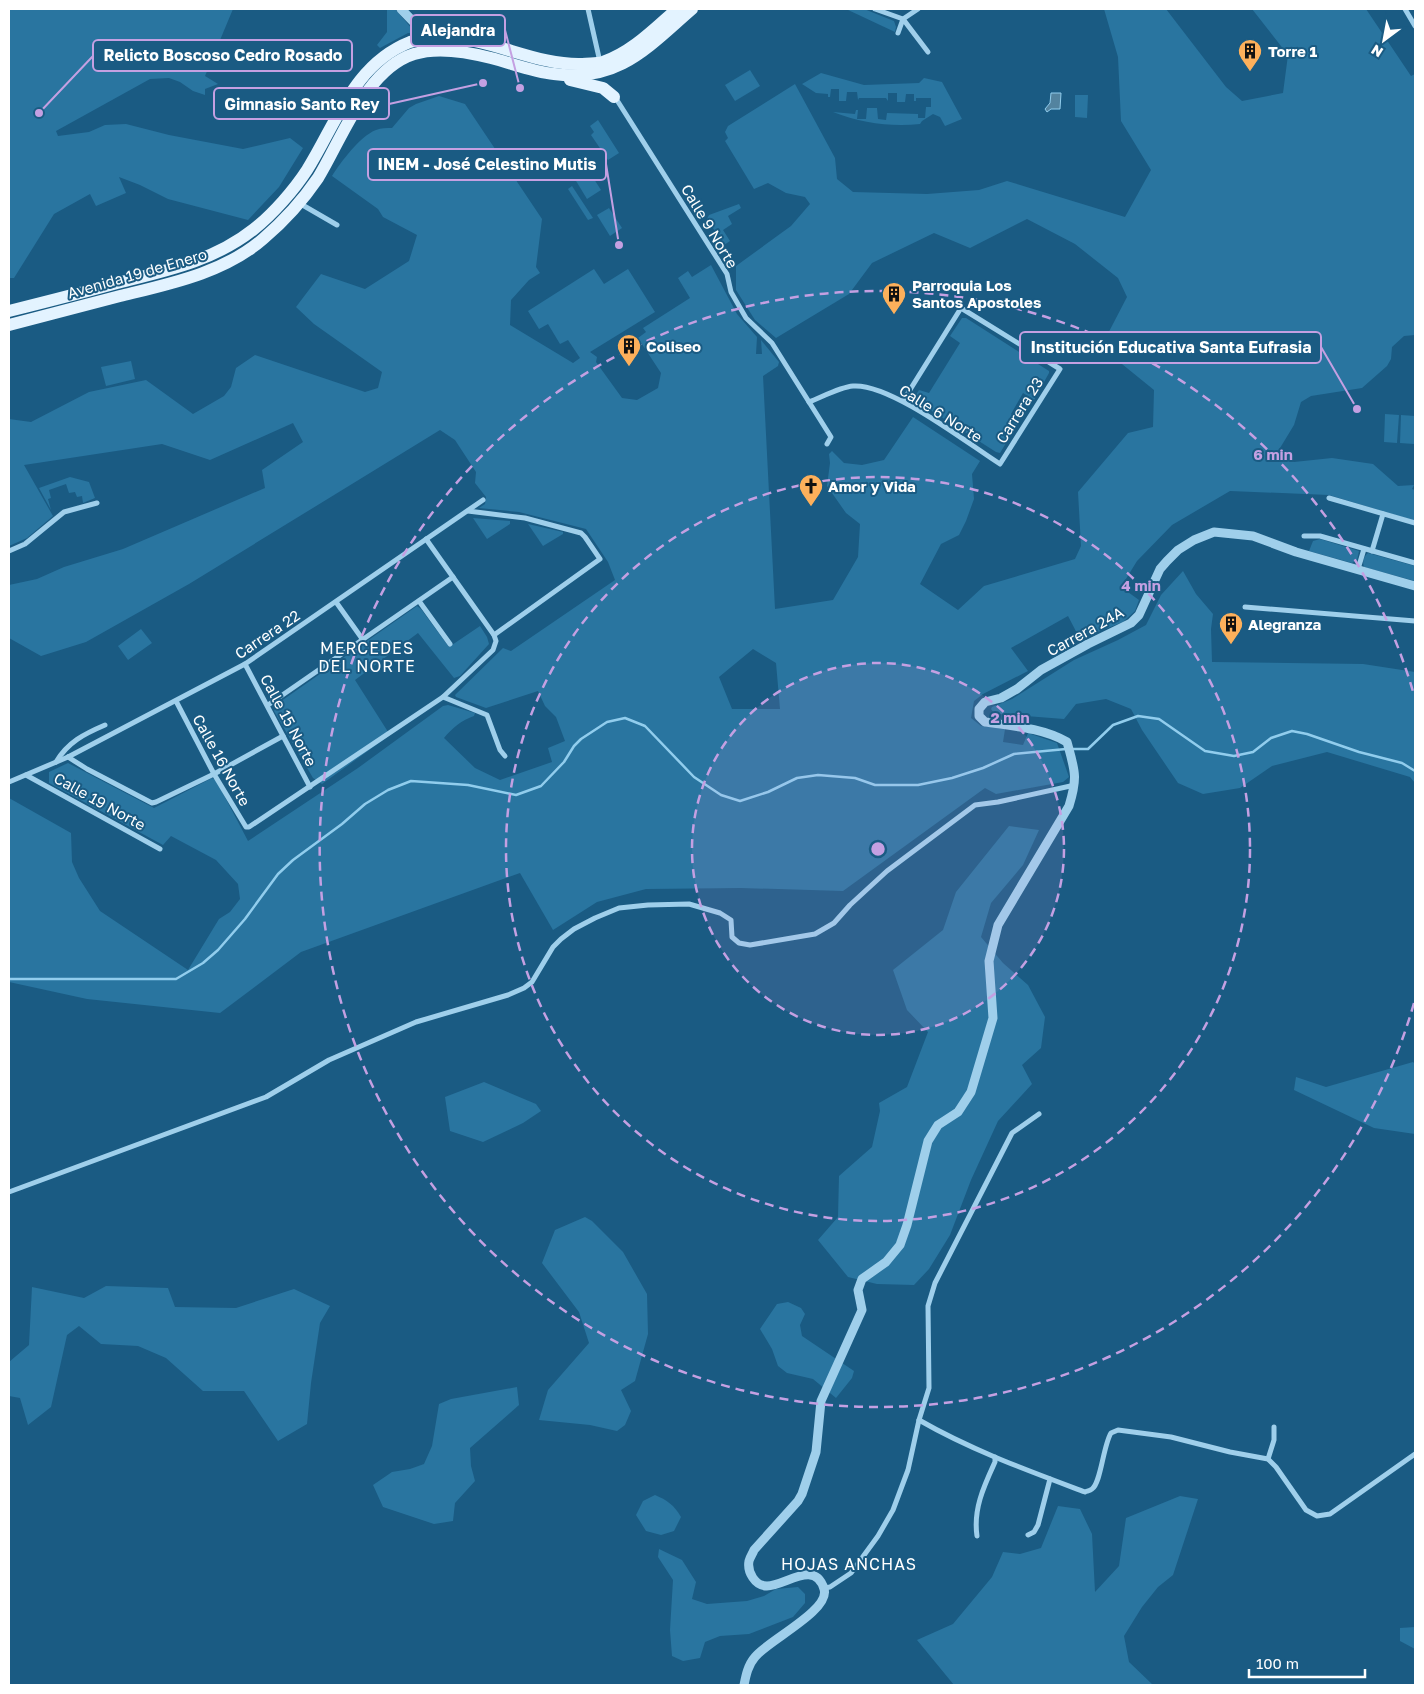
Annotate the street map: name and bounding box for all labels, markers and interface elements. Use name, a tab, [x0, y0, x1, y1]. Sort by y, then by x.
callout: Alejandra	[411, 15, 505, 46]
north arrow	[1359, 15, 1409, 65]
text: Alejandra	[421, 20, 495, 40]
building icon: Torre 1	[1237, 38, 1263, 72]
callout: Relicto Boscoso Cedro Rosado	[93, 40, 352, 71]
text: N	[1368, 41, 1386, 61]
place label: Torre 1	[1268, 42, 1318, 60]
text: Relicto Boscoso Cedro Rosado	[104, 45, 343, 65]
callout: Gimnasio Santo Rey	[214, 88, 389, 119]
text: Gimnasio Santo Rey	[224, 94, 380, 114]
callout: INEM - José Celestino Mutis	[368, 149, 606, 180]
text: INEM - José Celestino Mutis	[378, 154, 597, 174]
street label: Calle 9 Norte	[678, 181, 742, 271]
street label: Avenida 19 de Enero	[65, 244, 209, 302]
place label: Parroquia Los Santos Apostoles	[912, 276, 1041, 311]
building icon: Parroquia Los Santos Apostoles	[881, 281, 907, 315]
callout: Institución Educativa Santa Eufrasia	[1020, 332, 1321, 363]
building icon: Coliseo	[616, 333, 642, 367]
place label: Coliseo	[646, 337, 701, 355]
text: Institución Educativa Santa Eufrasia	[1030, 337, 1312, 357]
street label: Carrera 23	[992, 374, 1046, 446]
street label: Calle 6 Norte	[896, 380, 986, 446]
text: 6 min	[1253, 445, 1293, 463]
church icon: Amor y Vida	[798, 473, 824, 507]
place label: Amor y Vida	[828, 477, 916, 495]
text: 4 min	[1121, 576, 1161, 594]
street label: Carrera 24A	[1044, 603, 1126, 659]
street label: Carrera 22	[231, 606, 303, 662]
building icon: Alegranza	[1218, 611, 1244, 645]
place label: Alegranza	[1248, 615, 1322, 633]
district label: MERCEDES DEL NORTE	[318, 638, 416, 676]
street label: Calle 15 Norte	[257, 671, 321, 769]
text: 2 min	[990, 708, 1030, 726]
street label: Calle 16 Norte	[189, 711, 255, 809]
street label: Calle 19 Norte	[51, 768, 149, 834]
centre of rings	[869, 840, 887, 858]
district label: HOJAS ANCHAS	[781, 1554, 917, 1574]
scale bar	[1249, 1646, 1365, 1678]
text: 100 m	[1256, 1654, 1299, 1672]

